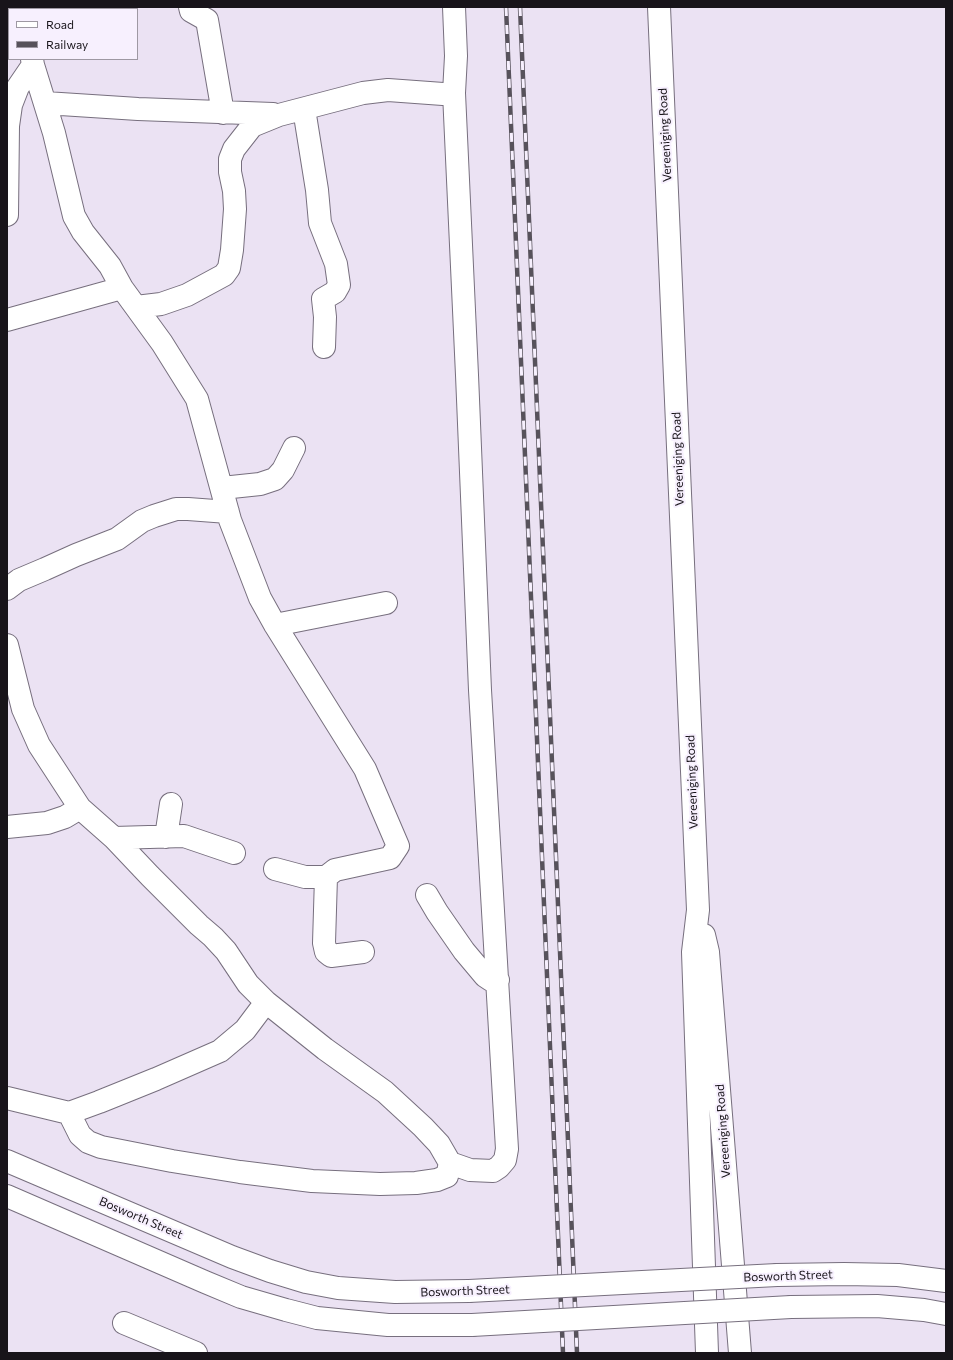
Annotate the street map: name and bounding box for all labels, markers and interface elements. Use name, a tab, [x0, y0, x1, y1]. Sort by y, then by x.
legend	[8, 8, 138, 60]
text: Road	[46, 17, 74, 31]
text: Railway	[46, 37, 88, 51]
street label: Vereeniging Road	[655, 88, 675, 182]
street label: Vereeniging Road	[669, 412, 687, 506]
street label: Vereeniging Road	[683, 735, 701, 829]
street label: Vereeniging Road	[713, 1084, 733, 1178]
street label: Bosworth Street	[97, 1194, 185, 1242]
street label: Bosworth Street	[743, 1267, 833, 1285]
street label: Bosworth Street	[420, 1282, 510, 1300]

